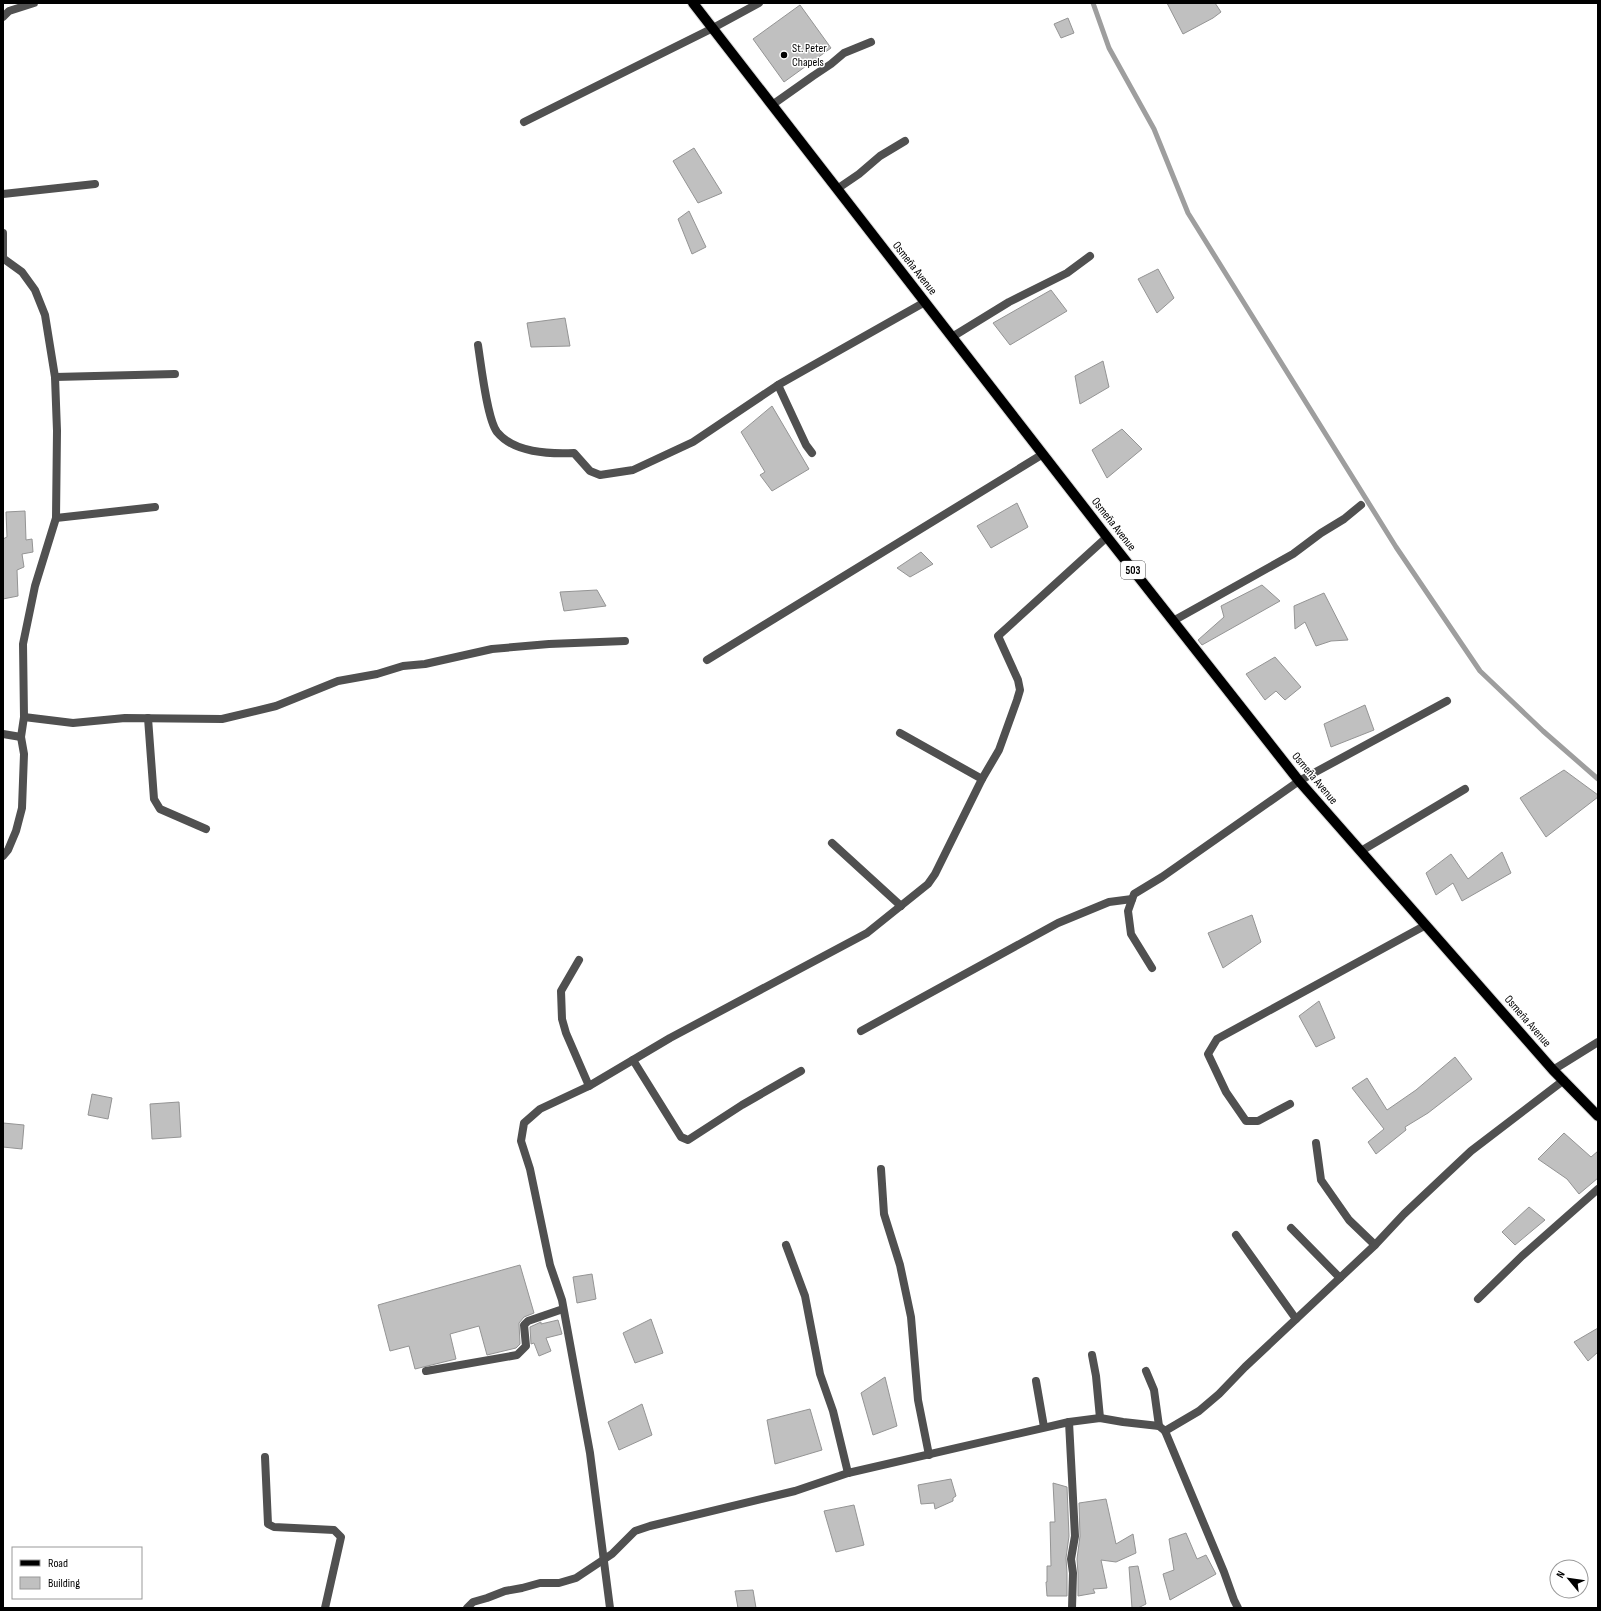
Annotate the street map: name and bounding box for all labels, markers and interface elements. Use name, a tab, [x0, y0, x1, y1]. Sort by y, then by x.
place label: St. Peter Chapels	[792, 41, 827, 70]
marker: St. Peter Chapels	[779, 50, 789, 60]
street label: Osmeña Avenue	[889, 239, 940, 298]
street label: Osmeña Avenue	[1088, 495, 1139, 554]
road number: 503	[1121, 561, 1145, 579]
street label: Osmeña Avenue	[1288, 749, 1341, 808]
street label: Osmeña Avenue	[1501, 992, 1554, 1050]
legend	[12, 1547, 142, 1599]
text: Road	[48, 1556, 68, 1571]
north arrow	[1549, 1559, 1589, 1599]
text: N	[1554, 1569, 1568, 1580]
text: Building	[48, 1576, 80, 1591]

